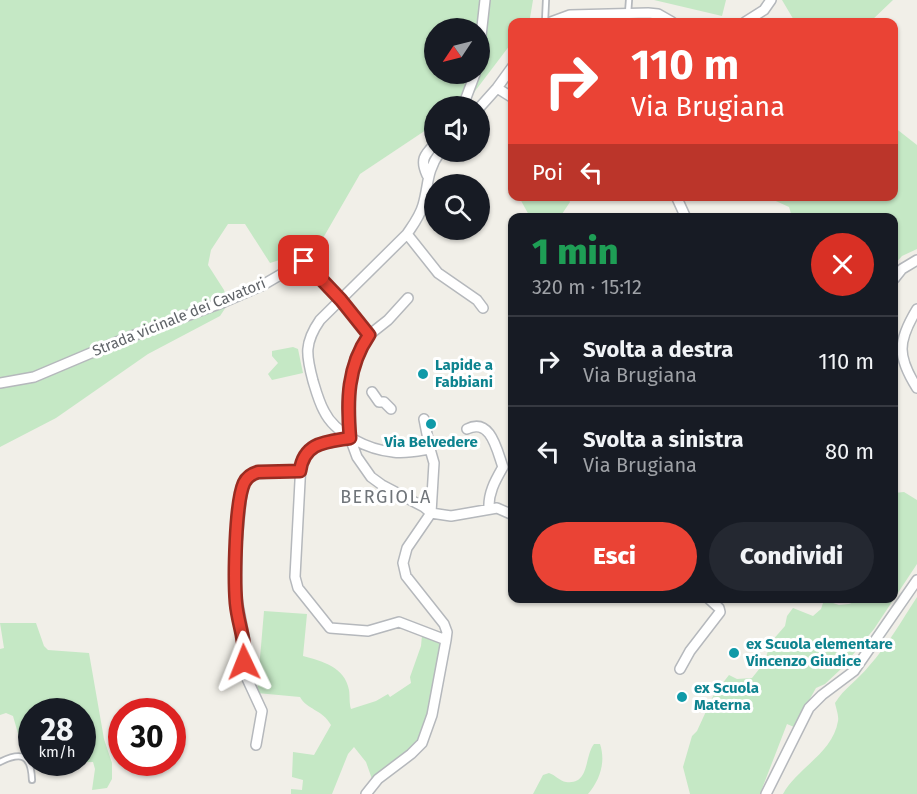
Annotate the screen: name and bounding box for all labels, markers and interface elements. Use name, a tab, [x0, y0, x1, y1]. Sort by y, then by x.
north arrow	[424, 18, 490, 84]
map controls	[424, 18, 490, 240]
text: 110 m	[631, 40, 739, 90]
icon: right	[532, 42, 610, 120]
text: Via Brugiana	[631, 91, 785, 123]
button: sound	[424, 96, 490, 162]
icon: left	[575, 156, 608, 189]
text: Poi	[532, 159, 563, 186]
button: search	[424, 174, 490, 240]
text: 1 min	[532, 230, 618, 274]
button: close	[811, 233, 874, 296]
pin	[278, 235, 329, 286]
icon: arrive	[287, 244, 320, 277]
street label: Strada vicinale dei Cavatori	[90, 274, 268, 360]
text: 320 m · 15:12	[532, 275, 642, 299]
text: Svolta a destra	[583, 336, 733, 363]
icon: right	[532, 345, 565, 378]
text: 110 m	[818, 348, 874, 375]
place label: Lapide a Fabbiani	[435, 356, 493, 391]
text: Via Brugiana	[583, 363, 697, 387]
marker: Lapide a Fabbiani	[416, 367, 430, 381]
marker: Via Belvedere	[424, 417, 438, 431]
text: Svolta a sinistra	[583, 426, 744, 453]
place label: Via Belvedere	[383, 433, 478, 451]
icon: left	[532, 435, 565, 468]
text: 80 m	[825, 438, 874, 465]
text: Via Brugiana	[583, 453, 697, 477]
district label: BERGIOLA	[340, 486, 432, 508]
button: Esci	[532, 522, 697, 591]
button: Condividi	[709, 522, 874, 591]
position arrow	[212, 630, 276, 694]
place label: ex Scuola elementare Vincenzo Giudice	[745, 635, 893, 670]
marker: ex Scuola elementare Vincenzo Giudice	[727, 646, 741, 660]
place label: ex Scuola Materna	[694, 679, 759, 714]
marker: ex Scuola Materna	[675, 690, 689, 704]
speed limit sign: 30	[108, 698, 186, 776]
text: 28	[41, 712, 73, 748]
text: km/h	[38, 743, 76, 761]

